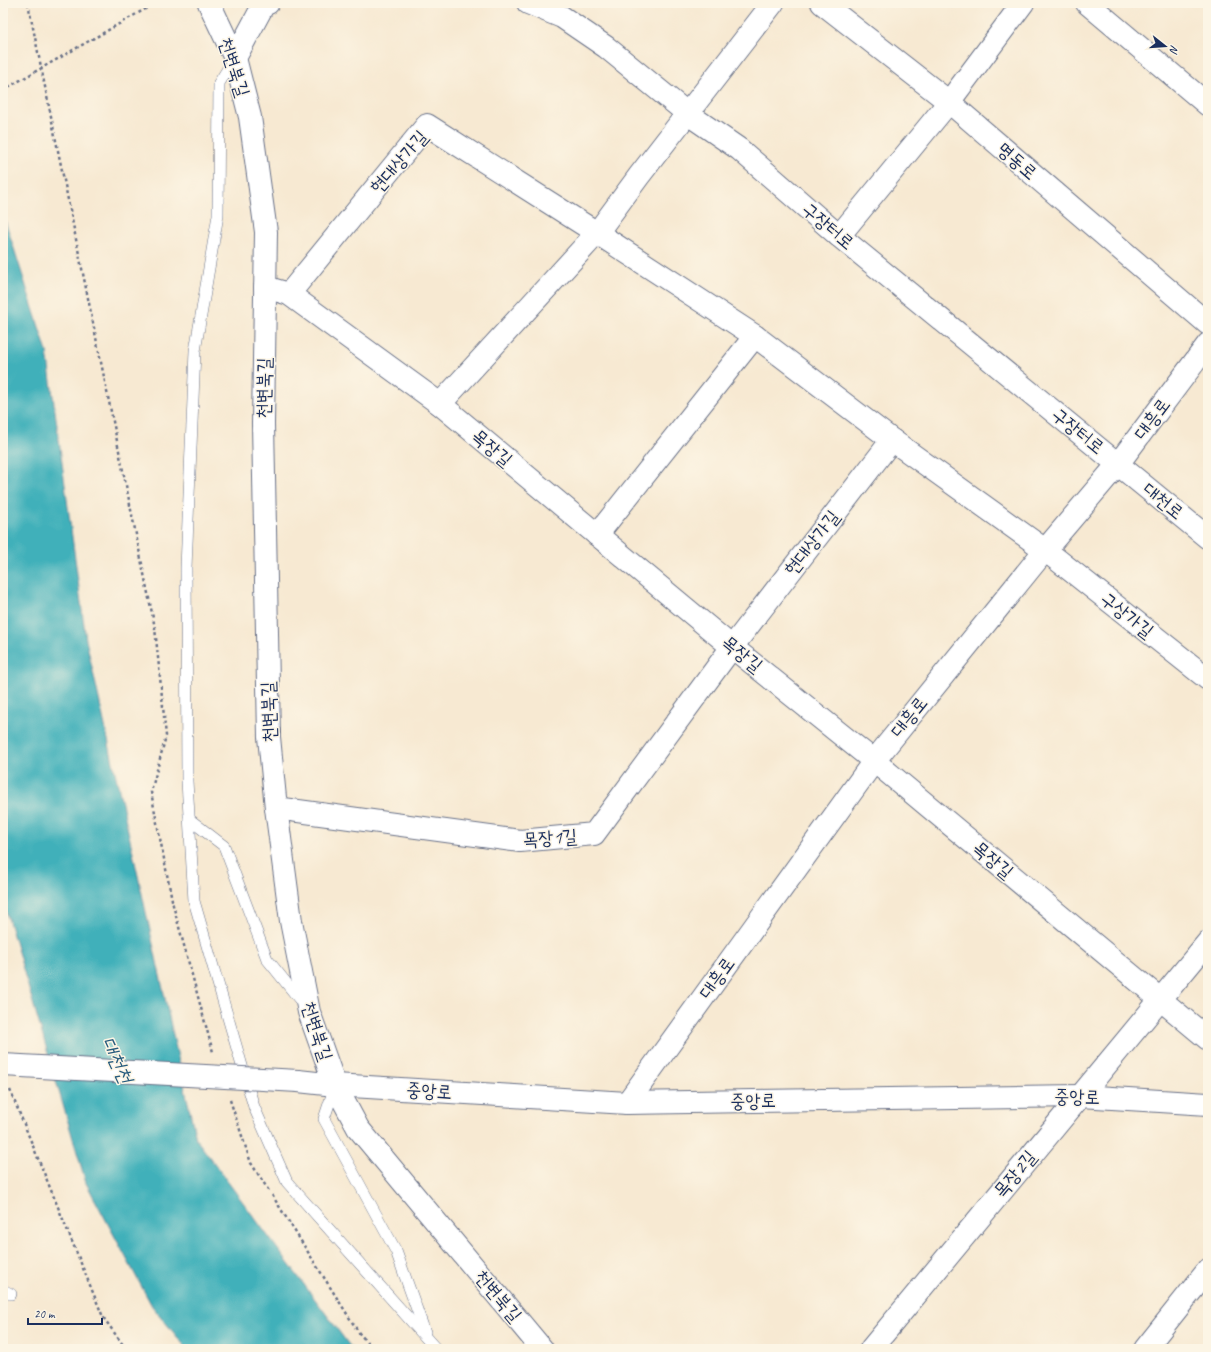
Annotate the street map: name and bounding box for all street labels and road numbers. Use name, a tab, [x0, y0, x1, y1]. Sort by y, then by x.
street label: 천변북길	[213, 34, 255, 100]
street label: 현대상가길	[365, 125, 433, 199]
street label: 명동로	[992, 137, 1042, 185]
street label: 구장터로	[797, 197, 859, 255]
street label: 천변북길	[251, 357, 277, 419]
street label: 대흥로	[1129, 393, 1175, 445]
street label: 구장터로	[1047, 402, 1109, 460]
street label: 목장길	[467, 424, 517, 472]
street label: 대천로	[1138, 477, 1188, 525]
street label: 현대상가길	[779, 505, 845, 581]
street label: 구상가길	[1096, 587, 1158, 643]
street label: 목장길	[717, 630, 767, 678]
street label: 천변북길	[256, 681, 282, 743]
street label: 대흥로	[885, 692, 933, 742]
street label: 목장1길	[522, 824, 578, 852]
street label: 목장길	[968, 836, 1018, 884]
street label: 대흥로	[694, 952, 740, 1004]
street label: 천변북길	[296, 998, 338, 1064]
street label: 중앙로	[405, 1077, 453, 1105]
street label: 중앙로	[1054, 1085, 1100, 1109]
street label: 중앙로	[730, 1089, 776, 1113]
street label: 목장2길	[988, 1145, 1042, 1203]
street label: 천변북길	[469, 1265, 527, 1327]

